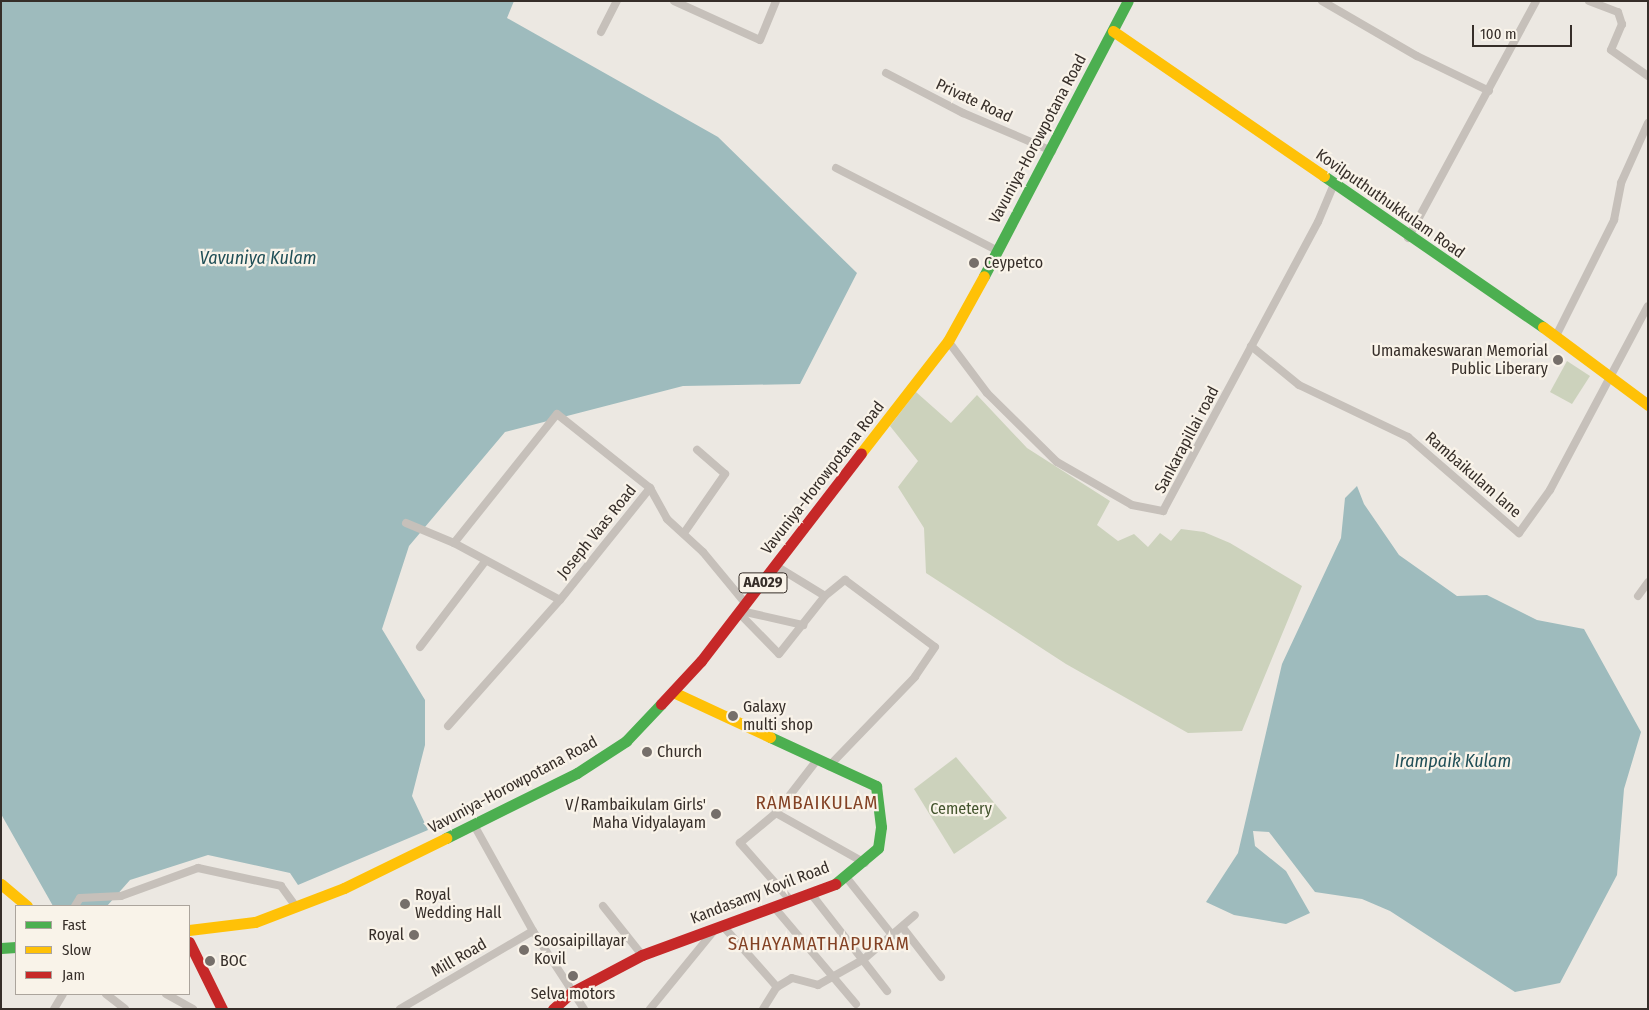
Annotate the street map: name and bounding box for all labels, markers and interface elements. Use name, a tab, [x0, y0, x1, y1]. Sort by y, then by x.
scale bar	[1474, 15, 1574, 47]
text: 100 m	[1480, 25, 1517, 43]
street label: Vavuniya-Horowpotana Road	[985, 51, 1091, 227]
street label: Private Road	[933, 75, 1015, 127]
street label: Kovilputhuthukkulam Road	[1312, 145, 1468, 263]
water label: Vavuniya Kulam	[200, 247, 316, 269]
place label: Ceypetco	[984, 253, 1043, 273]
marker: Ceypetco	[968, 257, 980, 269]
place label: Umamakeswaran Memorial Public Liberary	[1372, 341, 1548, 379]
marker: Umamakeswaran Memorial Public Liberary	[1552, 354, 1564, 366]
street label: Sankarapillai road	[1151, 383, 1223, 497]
street label: Vavuniya-Horowpotana Road	[757, 398, 889, 558]
street label: Rambaikulam lane	[1421, 428, 1525, 522]
street label: Joseph Vaas Road	[553, 481, 641, 583]
road number: AA029	[738, 570, 788, 596]
place label: Galaxy multi shop	[743, 697, 813, 735]
marker: Galaxy multi shop	[727, 710, 739, 722]
street label: Vavuniya-Horowpotana Road	[425, 732, 601, 838]
place label: Church	[657, 742, 702, 762]
marker: Church	[641, 746, 653, 758]
water label: Irampaik Kulam	[1395, 750, 1511, 772]
district label: RAMBAIKULAM	[754, 792, 880, 814]
place label: V/Rambaikulam Girls' Maha Vidyalayam	[565, 795, 706, 833]
park label: Cemetery	[930, 799, 992, 819]
marker: V/Rambaikulam Girls' Maha Vidyalayam	[710, 808, 722, 820]
street label: Kandasamy Kovil Road	[688, 858, 832, 928]
place label: Royal Wedding Hall	[415, 885, 501, 923]
marker: Royal Wedding Hall	[399, 898, 411, 910]
legend	[15, 905, 190, 995]
text: Fast	[62, 916, 86, 934]
place label: Royal	[368, 925, 404, 945]
marker: Royal	[408, 929, 420, 941]
place label: Soosaipillayar Kovil	[534, 931, 626, 969]
district label: SAHAYAMATHAPURAM	[726, 933, 912, 955]
street label: Mill Road	[428, 934, 490, 982]
text: Slow	[62, 941, 91, 959]
marker: Soosaipillayar Kovil	[518, 944, 530, 956]
place label: BOC	[220, 951, 247, 971]
marker: BOC	[204, 955, 216, 967]
text: Jam	[62, 966, 85, 984]
marker: Selva motors	[567, 970, 579, 982]
place label: Selva motors	[531, 984, 615, 1004]

